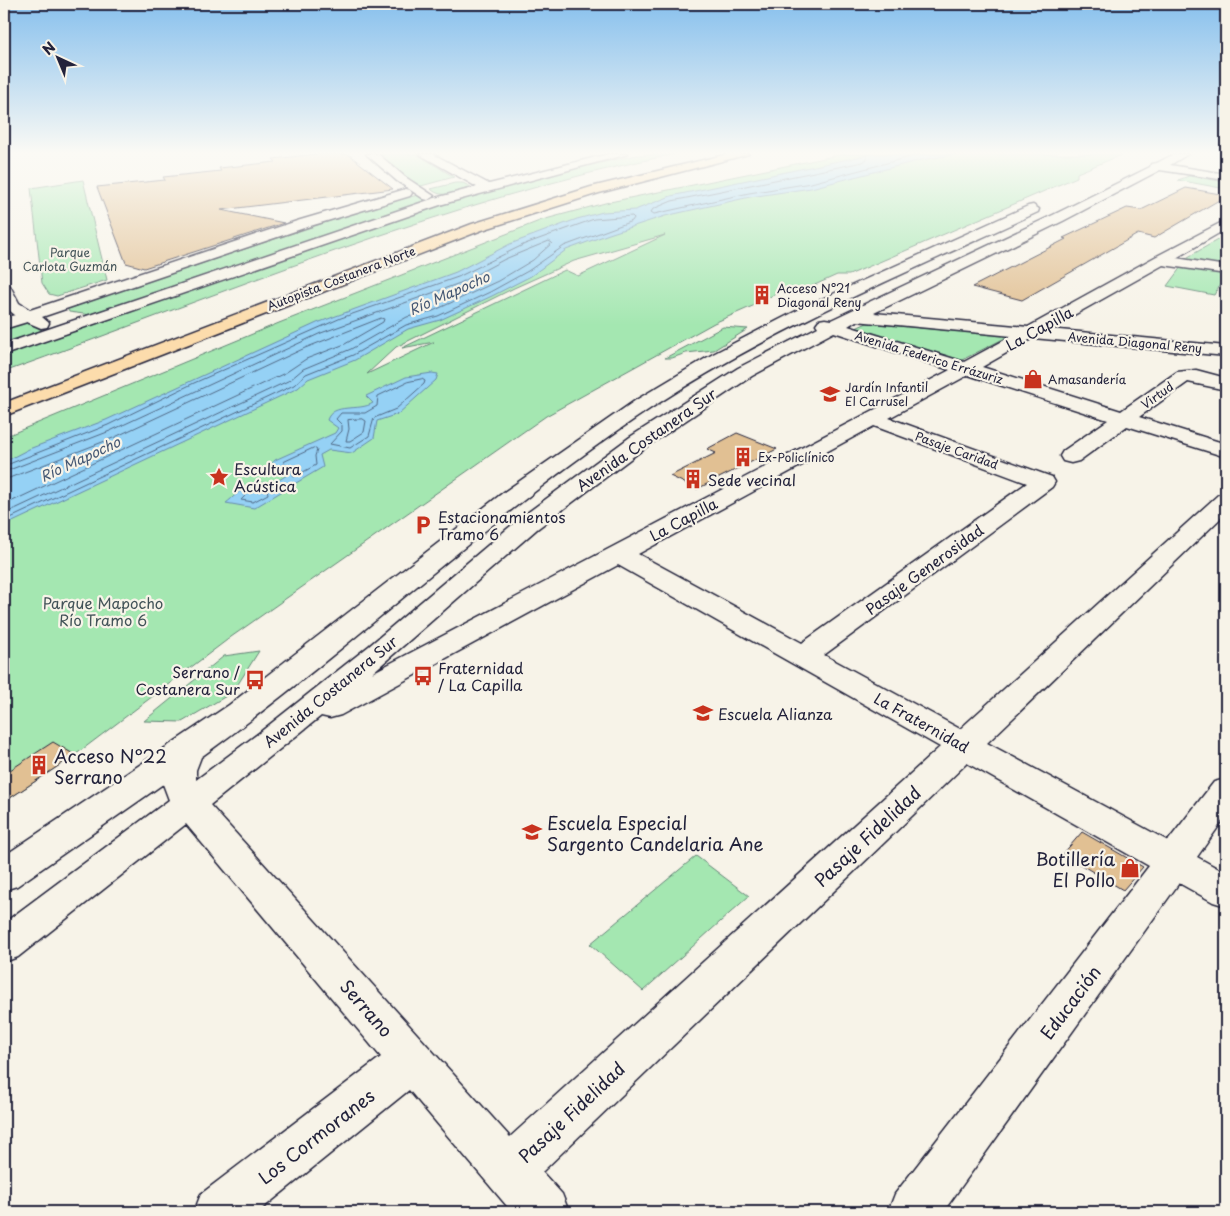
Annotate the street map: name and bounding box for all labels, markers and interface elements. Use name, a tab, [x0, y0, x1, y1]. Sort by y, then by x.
north arrow	[32, 32, 82, 82]
text: N	[37, 37, 60, 60]
street label: Autopista Costanera Norte	[264, 241, 418, 315]
park label: Parque Carlota Guzmán	[23, 243, 117, 275]
water label: Río Mapocho	[405, 265, 494, 320]
place label: Acceso N°21 Diagonal Reny	[777, 279, 862, 311]
building icon: Acceso N°21 Diagonal Reny	[751, 284, 773, 306]
street label: La Capilla	[1001, 300, 1078, 356]
street label: Avenida Federico Errázuriz	[853, 326, 1005, 388]
street label: Avenida Diagonal Reny	[1067, 327, 1203, 357]
shop icon: Amasandería	[1022, 368, 1044, 390]
place label: Amasandería	[1048, 370, 1127, 388]
street label: Virtud	[1137, 377, 1177, 413]
place label: Jardín Infantil El Carrusel	[845, 378, 928, 410]
street label: Avenida Costanera Sur	[571, 382, 721, 496]
school or university icon: Jardín Infantil El Carrusel	[819, 383, 841, 405]
street label: Pasaje Caridad	[913, 427, 1002, 474]
water label: Río Mapocho	[36, 431, 125, 487]
building icon: Ex-Policlínico	[732, 446, 754, 468]
place label: Ex-Policlínico	[758, 448, 835, 466]
place label: Escultura Acústica	[234, 457, 302, 497]
place icon: Escultura Acústica	[208, 466, 230, 488]
building icon: Sede vecinal	[682, 468, 704, 490]
place label: Sede vecinal	[708, 468, 796, 491]
street label: La Capilla	[645, 491, 722, 547]
place label: Estacionamientos Tramo 6	[438, 505, 565, 545]
parking icon: Estacionamientos Tramo 6	[412, 514, 434, 536]
street label: Pasaje Generosidad	[860, 518, 988, 620]
park label: Parque Mapocho Río Tramo 6	[43, 591, 163, 631]
street label: Avenida Costanera Sur	[258, 630, 402, 752]
place label: Fraternidad / La Capilla	[438, 656, 523, 696]
place label: Serrano / Costanera Sur	[136, 660, 241, 700]
bus stop icon: Fraternidad / La Capilla	[412, 665, 434, 687]
bus stop icon: Serrano / Costanera Sur	[244, 669, 266, 691]
street label: La Fraternidad	[870, 686, 974, 758]
school or university icon: Escuela Alianza	[692, 702, 714, 724]
place label: Escuela Alianza	[718, 702, 833, 725]
place label: Acceso N°22 Serrano	[54, 742, 167, 790]
building icon: Acceso N°22 Serrano	[28, 754, 50, 776]
street label: Pasaje Fidelidad	[808, 779, 926, 893]
place label: Escuela Especial Sargento Candelaria Ane	[547, 809, 764, 857]
school or university icon: Escuela Especial Sargento Candelaria Ane	[521, 821, 543, 843]
place label: Botillería El Pollo	[1035, 845, 1116, 893]
shop icon: Botillería El Pollo	[1119, 857, 1141, 879]
street label: Educación	[1033, 959, 1107, 1045]
street label: Serrano	[334, 973, 400, 1043]
street label: Pasaje Fidelidad	[512, 1055, 630, 1169]
street label: Los Cormoranes	[252, 1082, 380, 1190]

